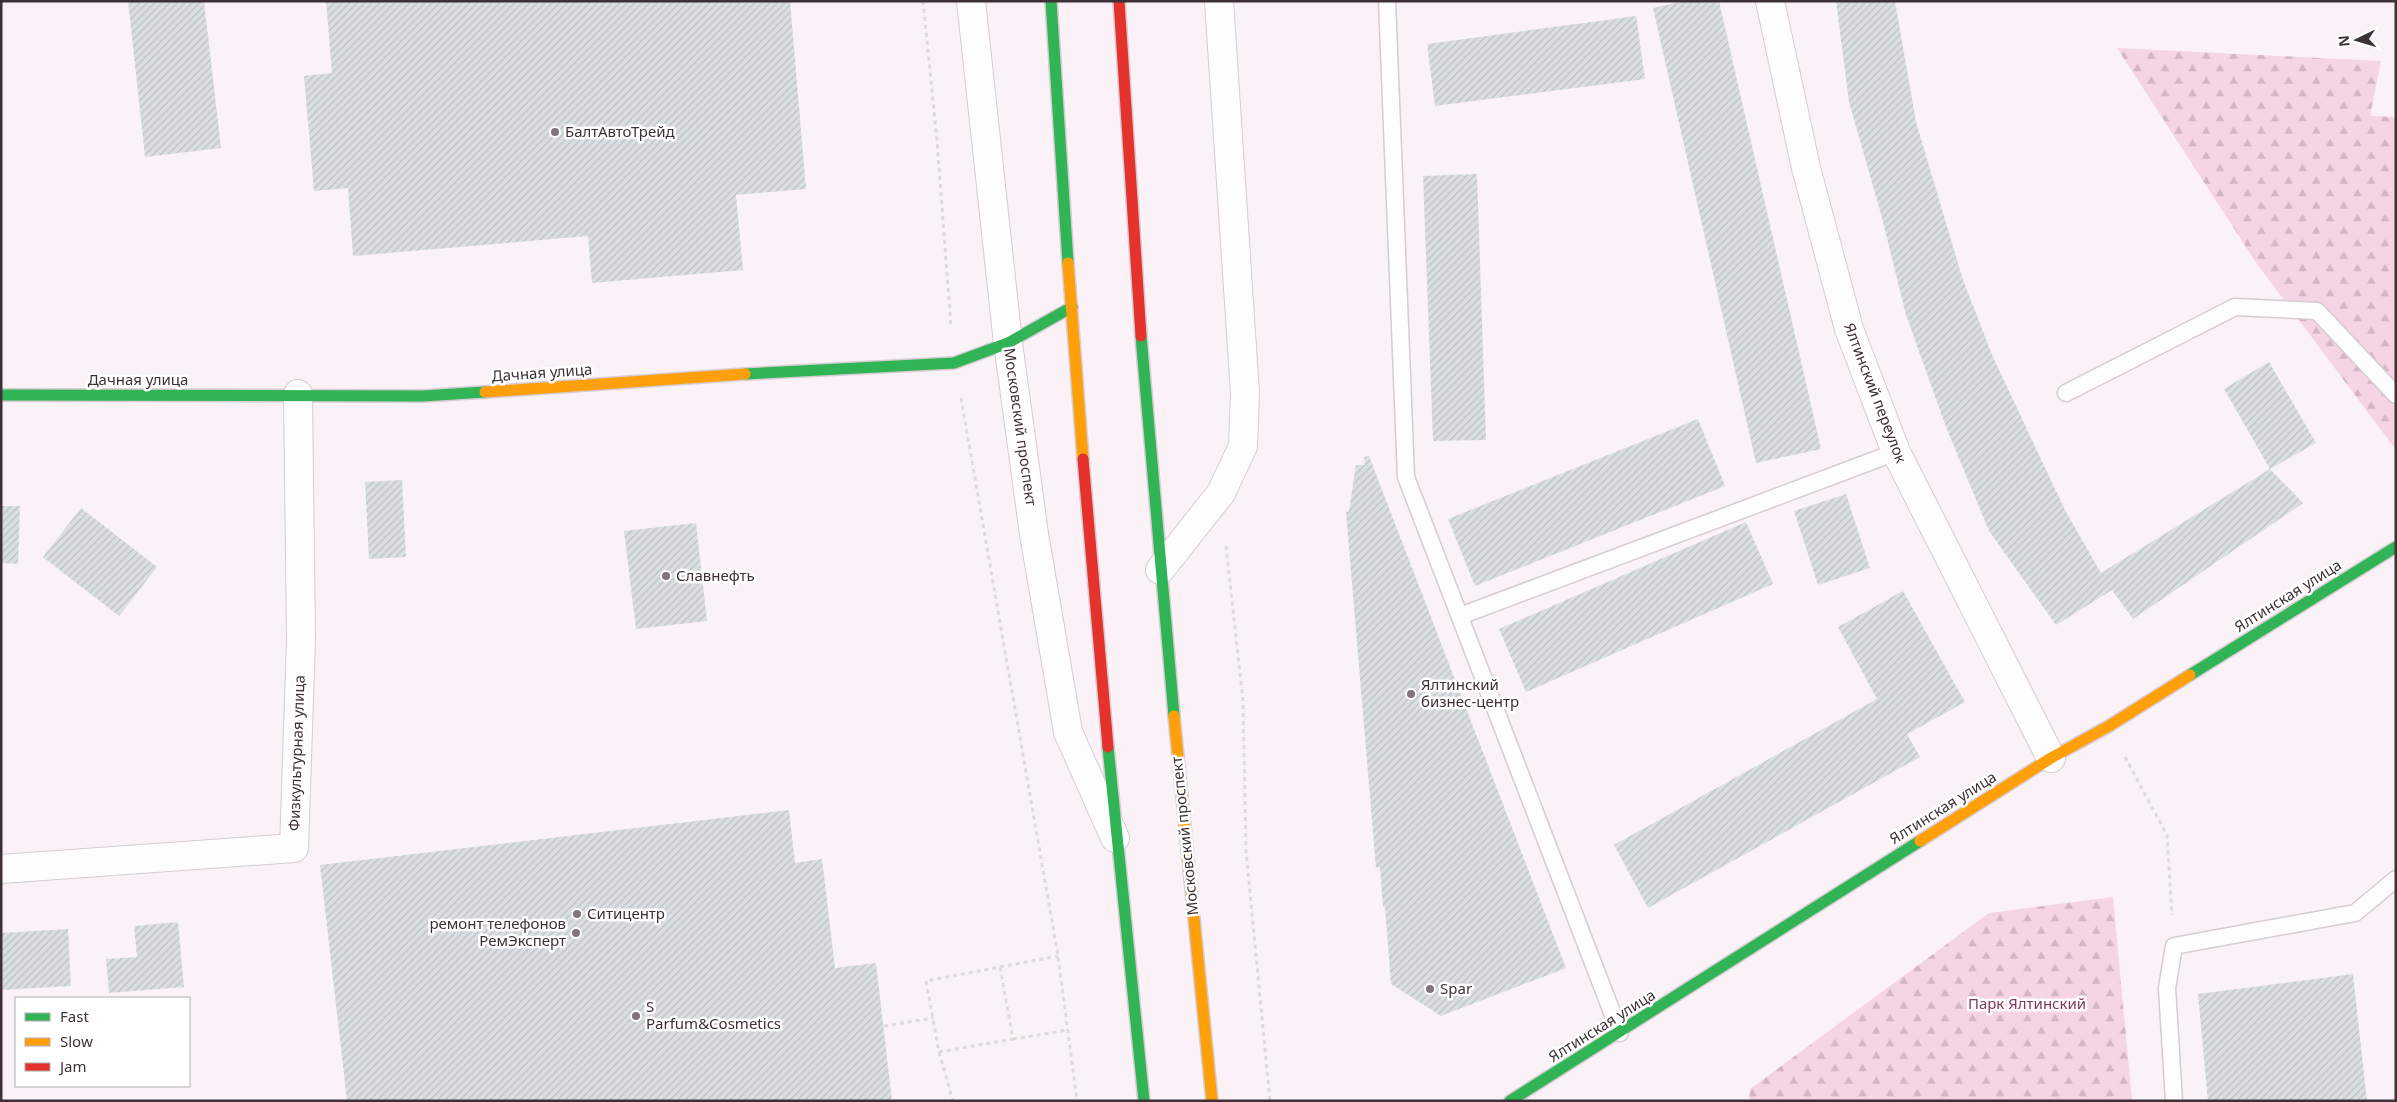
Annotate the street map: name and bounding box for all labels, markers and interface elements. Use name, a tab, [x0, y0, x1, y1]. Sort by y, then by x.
north arrow	[2332, 15, 2382, 65]
text: N	[2334, 35, 2354, 48]
place label: БалтАвтоТрейд	[565, 121, 675, 141]
marker: БалтАвтоТрейд	[549, 126, 561, 138]
street label: Ялтинский переулок	[1840, 320, 1912, 466]
street label: Московский проспект	[1000, 346, 1042, 507]
street label: Дачная улица	[491, 359, 593, 385]
street label: Дачная улица	[88, 369, 188, 389]
street label: Ялтинская улица	[2230, 554, 2345, 636]
place label: Славнефть	[676, 565, 755, 585]
marker: Славнефть	[660, 570, 672, 582]
place label: Ялтинский бизнес-центр	[1421, 674, 1519, 711]
street label: Физкультурная улица	[283, 675, 309, 831]
marker: Ялтинский бизнес-центр	[1405, 688, 1417, 700]
street label: Московский проспект	[1166, 756, 1202, 917]
street label: Ялтинская улица	[1885, 766, 2000, 848]
place label: Ситицентр	[587, 903, 665, 923]
marker: Ситицентр	[571, 908, 583, 920]
place label: ремонт телефонов РемЭксперт	[429, 913, 566, 950]
marker: ремонт телефонов РемЭксперт	[570, 927, 582, 939]
place label: Spar	[1440, 978, 1472, 998]
marker: Spar	[1424, 983, 1436, 995]
street label: Ялтинская улица	[1544, 984, 1659, 1066]
park label: Парк Ялтинский	[1968, 993, 2086, 1013]
place label: S Parfum&Cosmetics	[646, 996, 781, 1033]
legend	[15, 997, 190, 1087]
text: Fast	[60, 1006, 89, 1026]
marker: S Parfum&Cosmetics	[630, 1010, 642, 1022]
text: Slow	[60, 1031, 93, 1051]
text: Jam	[58, 1056, 87, 1076]

